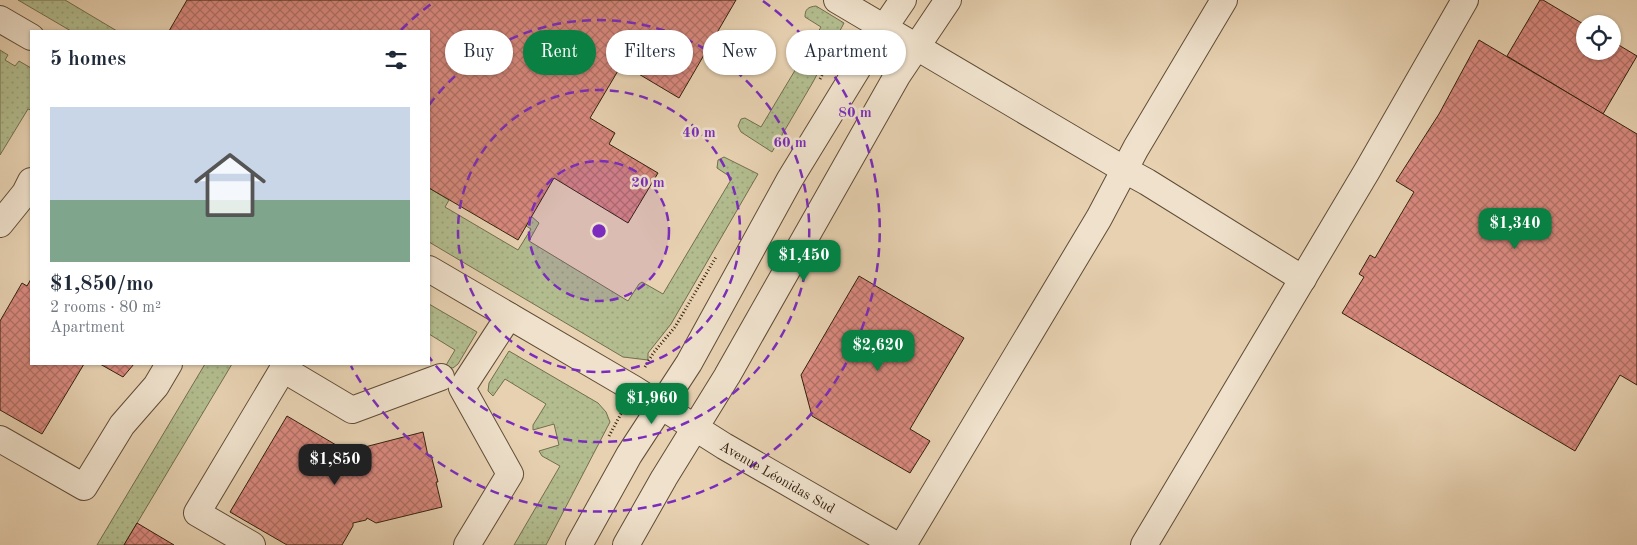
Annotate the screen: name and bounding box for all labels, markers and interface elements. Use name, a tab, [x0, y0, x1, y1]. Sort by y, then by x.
map controls	[1576, 15, 1621, 60]
button: locate	[1576, 15, 1621, 60]
chip: Buy	[445, 30, 513, 75]
chip: Rent	[523, 30, 596, 75]
chip: Filters	[606, 30, 693, 75]
chip: New	[703, 30, 776, 75]
chip: Apartment	[786, 30, 906, 75]
icon: filters	[382, 46, 410, 74]
text: 5 homes	[50, 49, 126, 70]
text: 80 m	[838, 106, 872, 121]
text: 40 m	[682, 126, 716, 141]
text: 60 m	[773, 136, 807, 151]
icon: home	[185, 140, 275, 230]
text: 20 m	[631, 176, 665, 191]
pin: $1,340	[1474, 208, 1556, 250]
text: $1,340	[1490, 216, 1540, 232]
centre of rings	[590, 222, 608, 240]
pin: $1,450	[763, 240, 845, 282]
text: $1,450	[779, 248, 829, 264]
text: $1,850/mo	[50, 274, 154, 295]
text: 2 rooms · 80 m²	[50, 300, 161, 316]
text: Apartment	[50, 320, 125, 336]
pin: $2,620	[837, 330, 919, 372]
text: $2,620	[853, 338, 903, 354]
pin: $1,960	[611, 382, 693, 425]
text: $1,960	[627, 391, 677, 407]
street label: Avenue Léonidas Sud	[717, 439, 837, 516]
pin: $1,850	[294, 444, 376, 486]
text: $1,850	[310, 452, 360, 468]

